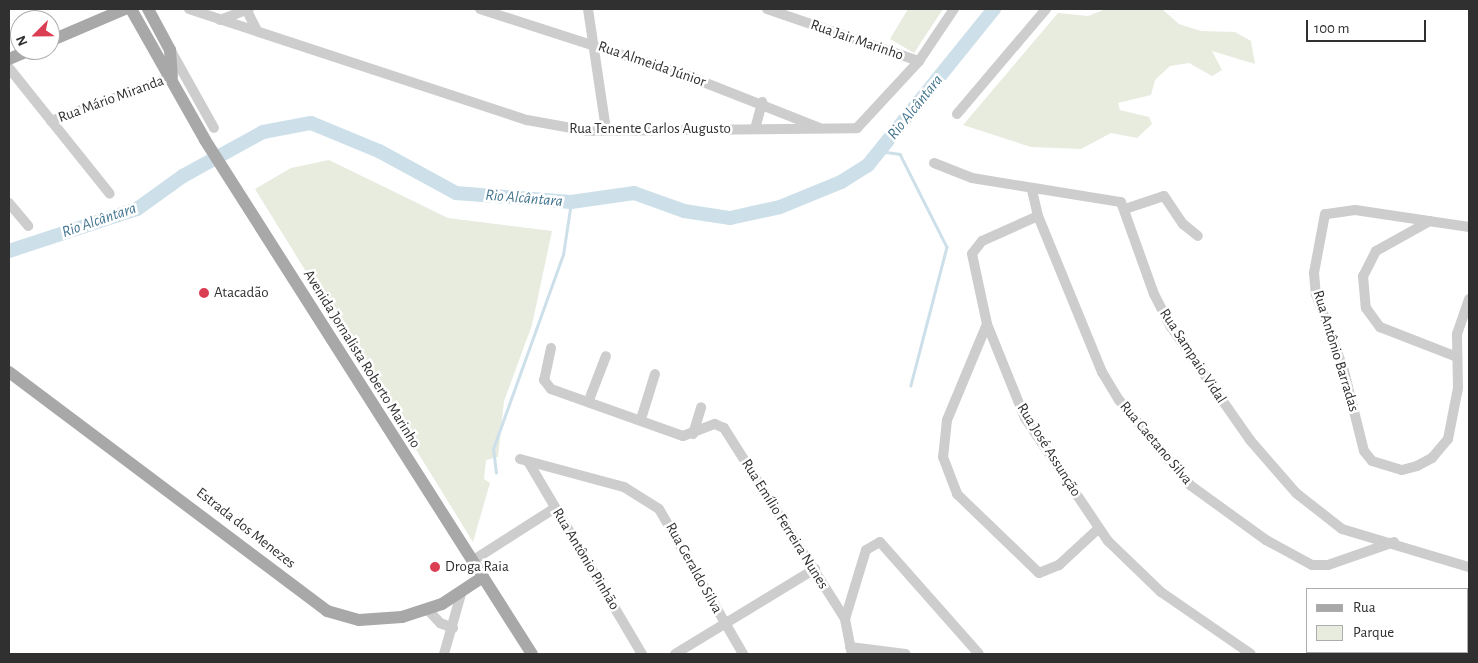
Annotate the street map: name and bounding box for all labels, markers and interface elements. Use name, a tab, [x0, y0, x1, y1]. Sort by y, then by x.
north arrow	[10, 10, 60, 60]
scale bar	[1308, 10, 1428, 42]
street label: Rua Jair Marinho	[808, 16, 906, 64]
text: 100 m	[1314, 21, 1349, 36]
text: N	[14, 33, 30, 48]
street label: Rua Almeida Júnior	[596, 37, 708, 91]
water label: Rio Alcântara	[883, 71, 947, 143]
street label: Rua Mário Miranda	[56, 72, 166, 126]
street label: Rua Tenente Carlos Augusto	[569, 120, 731, 138]
water label: Rio Alcântara	[485, 185, 563, 211]
water label: Rio Alcântara	[59, 198, 139, 242]
street label: Avenida Jornalista Roberto Marinho	[300, 266, 424, 452]
place label: Atacadão	[214, 284, 269, 302]
marker: Atacadão	[198, 287, 210, 299]
street label: Rua Antônio Barradas	[1309, 288, 1363, 414]
street label: Rua Sampaio Vidal	[1156, 305, 1230, 407]
street label: Rua Caetano Silva	[1116, 398, 1196, 488]
street label: Rua José Assunção	[1013, 400, 1085, 500]
street label: Rua Emílio Ferreira Nunes	[738, 456, 832, 592]
street label: Estrada dos Menezes	[193, 484, 299, 572]
street label: Rua Antônio Pinhão	[549, 505, 623, 613]
street label: Rua Geraldo Silva	[662, 519, 726, 617]
place label: Droga Raia	[445, 558, 509, 576]
marker: Droga Raia	[429, 561, 441, 573]
legend	[1306, 588, 1468, 653]
text: Rua	[1353, 600, 1376, 615]
text: Parque	[1353, 625, 1394, 640]

